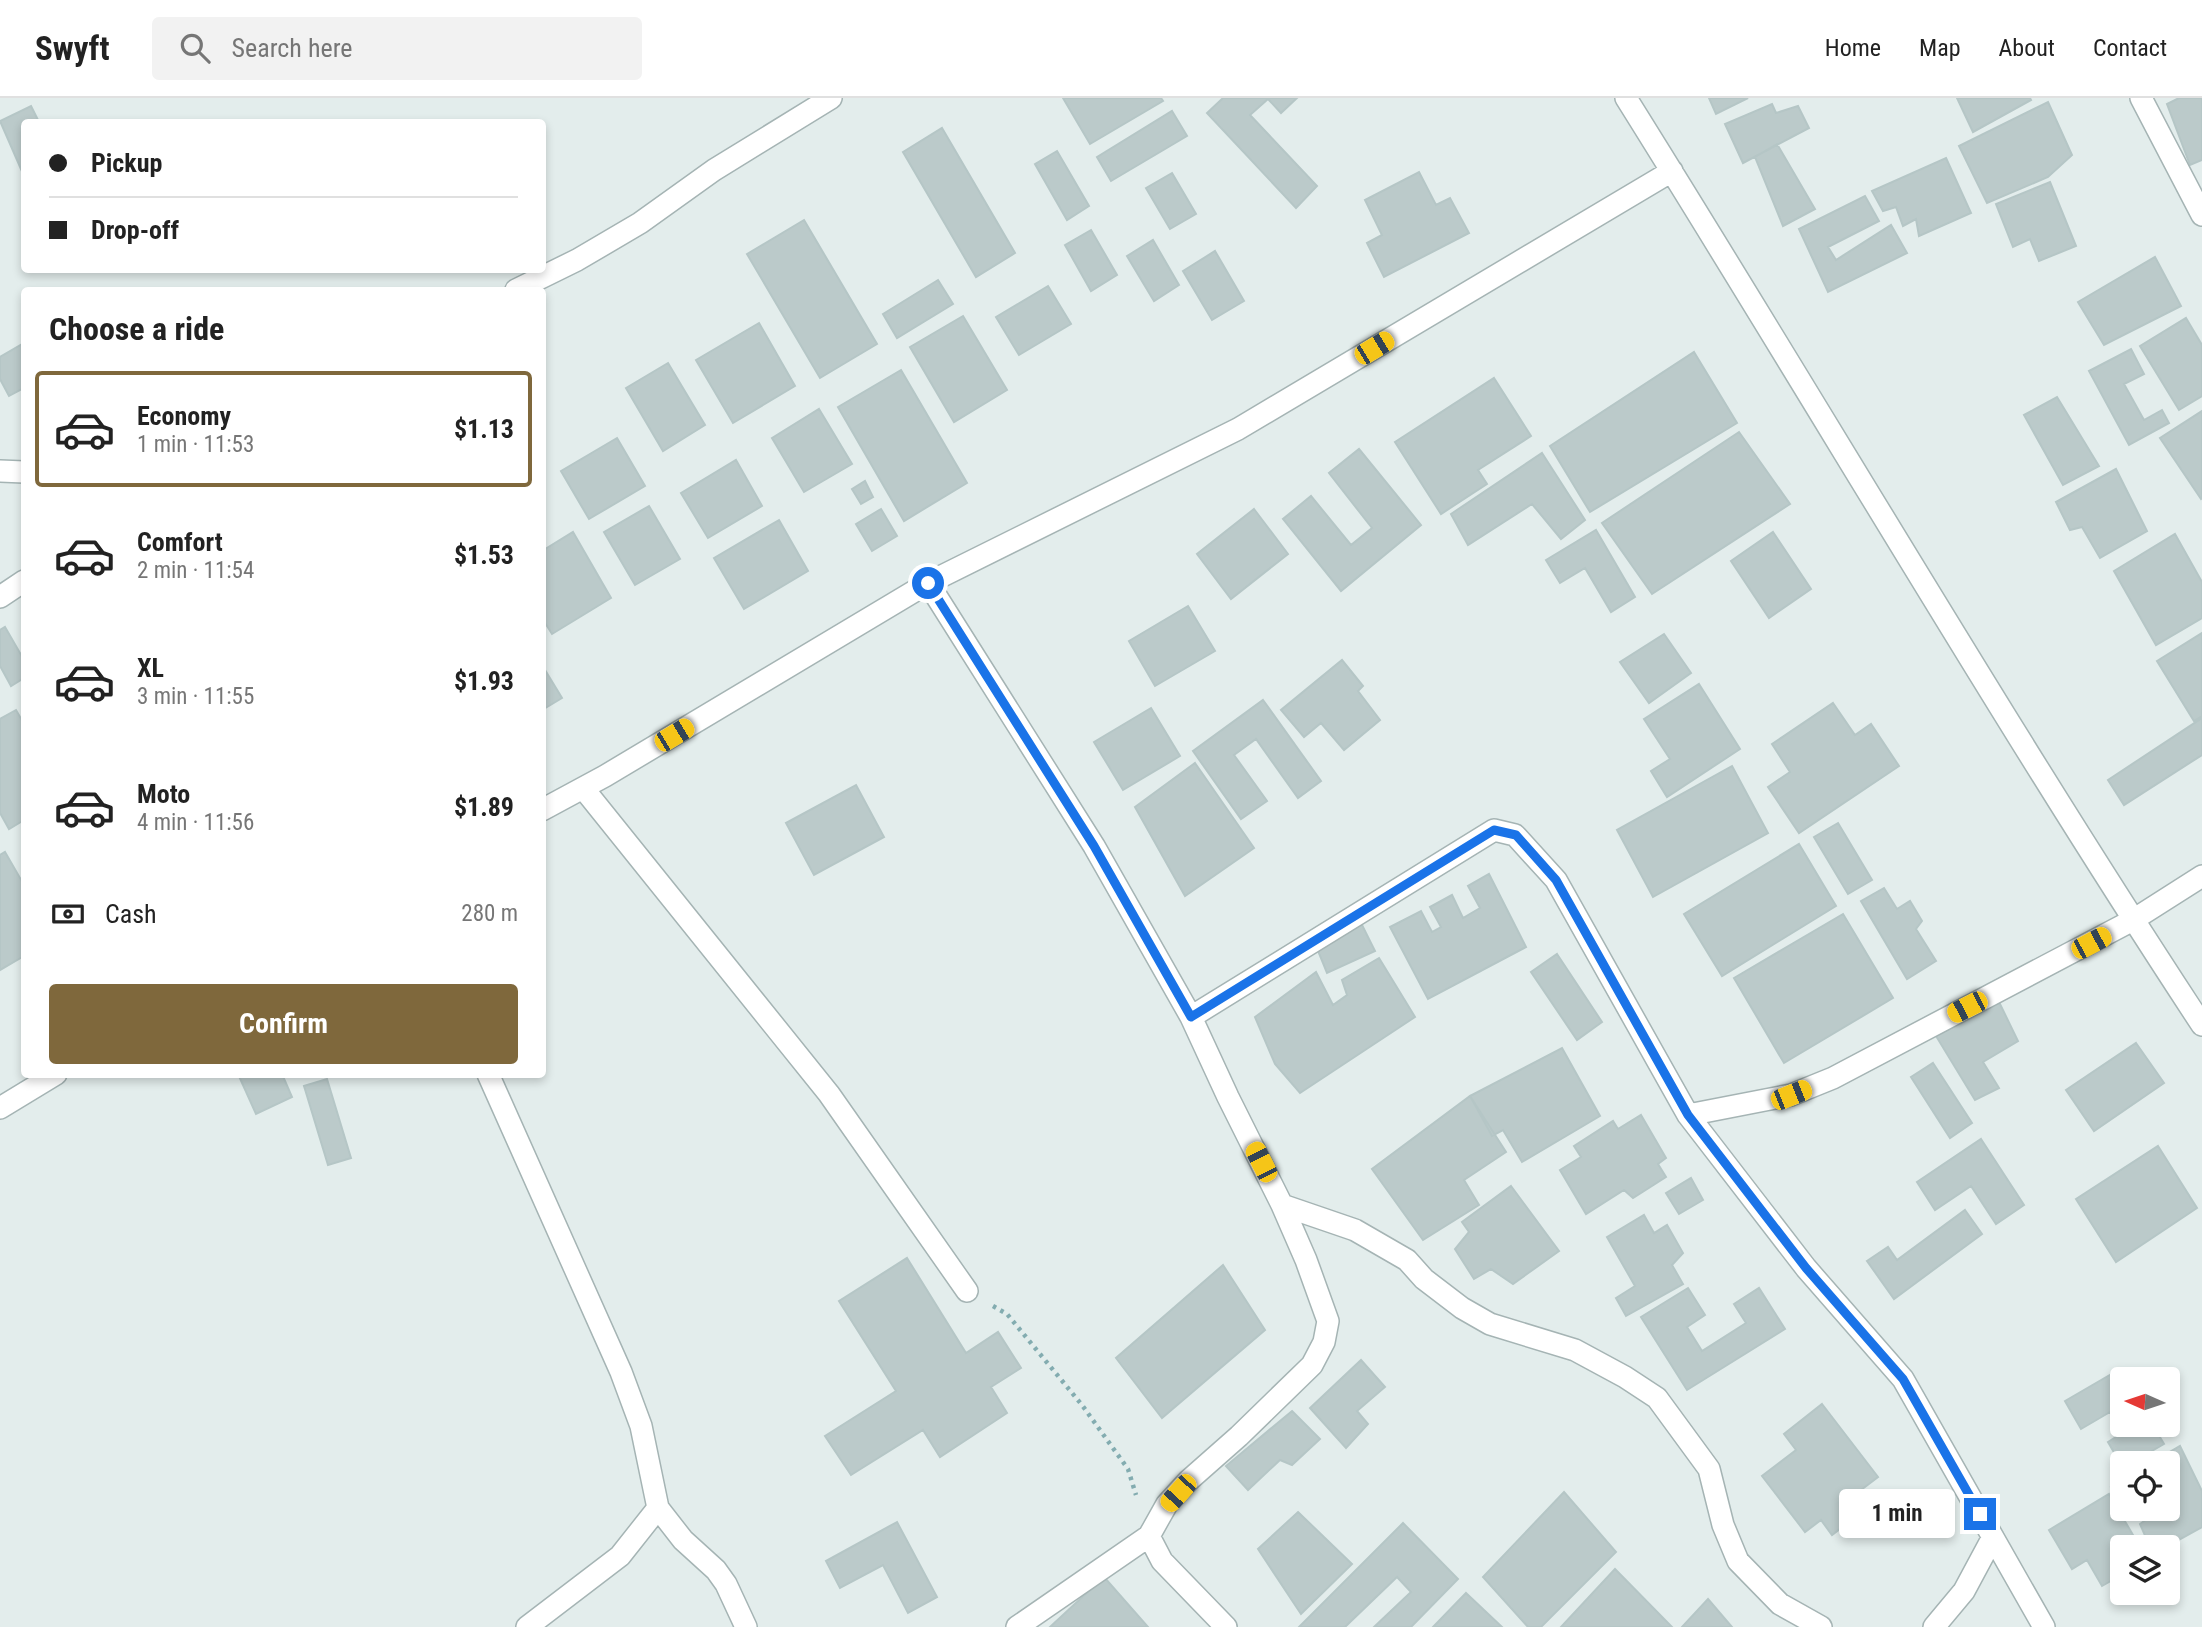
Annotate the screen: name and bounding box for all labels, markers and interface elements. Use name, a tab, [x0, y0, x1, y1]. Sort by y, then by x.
search box	[152, 17, 642, 80]
text: Swyft	[35, 29, 110, 68]
icon: search	[176, 29, 214, 67]
text: Search here	[232, 33, 353, 63]
text: Home	[1825, 34, 1881, 62]
text: Map	[1919, 34, 1961, 62]
text: About	[1999, 34, 2055, 62]
text: Contact	[2093, 34, 2167, 62]
text: Pickup	[91, 148, 162, 178]
text: Drop-off	[91, 215, 179, 245]
text: Choose a ride	[49, 310, 224, 348]
car	[1351, 328, 1398, 368]
icon: car	[53, 398, 116, 461]
text: Economy	[137, 401, 231, 431]
text: $1.13	[454, 414, 514, 444]
text: 1 min · 11:53	[137, 431, 254, 458]
icon: car	[53, 524, 116, 587]
text: Comfort	[137, 527, 223, 557]
text: $1.53	[454, 540, 514, 570]
text: 2 min · 11:54	[137, 557, 254, 584]
route start	[912, 567, 944, 599]
icon: car	[53, 650, 116, 713]
text: XL	[137, 653, 164, 683]
text: $1.93	[454, 666, 514, 696]
text: 3 min · 11:55	[137, 683, 254, 710]
car	[651, 715, 698, 755]
icon: car	[53, 776, 116, 839]
text: Moto	[137, 779, 190, 809]
text: $1.89	[454, 792, 514, 822]
text: 4 min · 11:56	[137, 809, 254, 836]
icon: cash	[49, 895, 87, 933]
text: Cash	[105, 899, 157, 929]
text: 280 m	[461, 900, 518, 927]
car	[2068, 924, 2115, 962]
button: Confirm	[49, 984, 518, 1064]
car	[1944, 988, 1991, 1026]
car	[1768, 1077, 1815, 1113]
car	[1243, 1139, 1280, 1185]
north arrow	[2110, 1367, 2180, 1437]
map controls	[2110, 1367, 2180, 1605]
button: locate	[2110, 1451, 2180, 1521]
car	[1157, 1470, 1200, 1516]
callout: 1 min	[1840, 1490, 1955, 1538]
route end	[1964, 1498, 1996, 1530]
text: 1 min	[1871, 1500, 1923, 1527]
button: layers	[2110, 1535, 2180, 1605]

